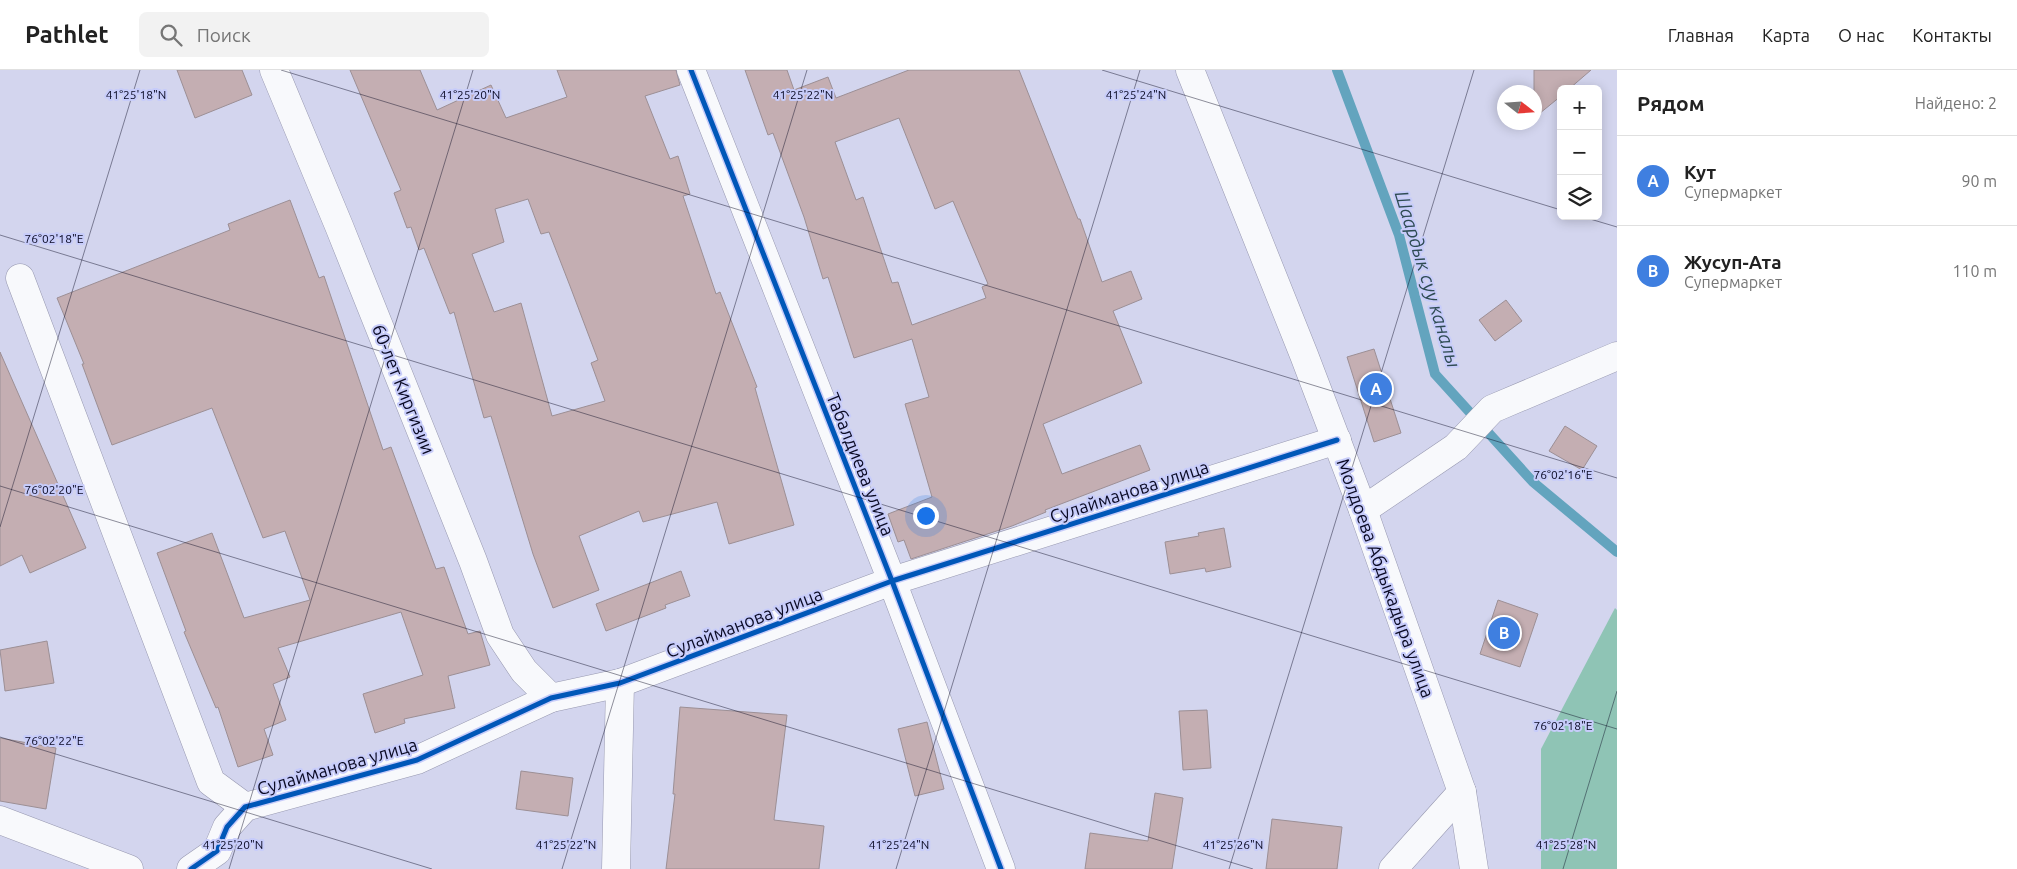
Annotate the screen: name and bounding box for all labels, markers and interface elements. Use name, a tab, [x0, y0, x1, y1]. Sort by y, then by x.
search box	[139, 12, 489, 57]
text: Pathlet	[25, 21, 109, 48]
icon: search	[157, 21, 185, 49]
text: Поиск	[197, 24, 251, 46]
text: Главная	[1668, 25, 1734, 45]
text: Карта	[1762, 25, 1810, 45]
text: О нас	[1838, 25, 1884, 45]
text: Контакты	[1912, 25, 1992, 45]
north arrow	[1497, 85, 1542, 130]
map controls	[1557, 85, 1602, 220]
button: +	[1557, 85, 1602, 130]
text: 41°25'18"N	[106, 88, 166, 101]
text: 41°25'20"N	[440, 88, 500, 101]
text: 41°25'22"N	[773, 88, 833, 101]
text: 41°25'24"N	[1106, 88, 1166, 101]
text: Рядом	[1637, 91, 1705, 115]
text: Найдено: 2	[1915, 94, 1997, 112]
button: −	[1557, 130, 1602, 175]
text: Кут	[1684, 161, 1716, 183]
text: A	[1647, 172, 1659, 190]
text: 90 m	[1961, 172, 1997, 190]
button: layers	[1557, 175, 1602, 220]
text: Супермаркет	[1684, 183, 1782, 201]
water label: Шаардык суу каналы	[1391, 188, 1465, 370]
text: 76°02'18"E	[25, 232, 84, 245]
text: Жусуп-Ата	[1684, 251, 1782, 273]
text: B	[1648, 262, 1658, 280]
text: 110 m	[1952, 262, 1997, 280]
text: Супермаркет	[1684, 273, 1782, 291]
street label: 60-лет Киргизии	[369, 321, 439, 457]
pin: A	[1360, 370, 1392, 408]
street label: Табалдиева улица	[823, 390, 899, 538]
street label: Сулайманова улица	[1047, 456, 1211, 526]
street label: Молдоева Абдыкадыра улица	[1333, 456, 1439, 700]
text: 76°02'16"E	[1534, 468, 1593, 481]
text: 76°02'20"E	[25, 483, 84, 496]
your location	[913, 503, 939, 529]
street label: Сулайманова улица	[663, 583, 825, 661]
pin: B	[1488, 614, 1520, 652]
text: 76°02'18"E	[1534, 719, 1593, 732]
text: 76°02'22"E	[25, 734, 84, 747]
street label: Сулайманова улица	[255, 734, 419, 798]
text: 41°25'20"N	[203, 838, 263, 851]
text: 41°25'22"N	[536, 838, 596, 851]
text: 41°25'24"N	[869, 838, 929, 851]
text: 41°25'26"N	[1203, 838, 1263, 851]
text: 41°25'28"N	[1536, 838, 1596, 851]

